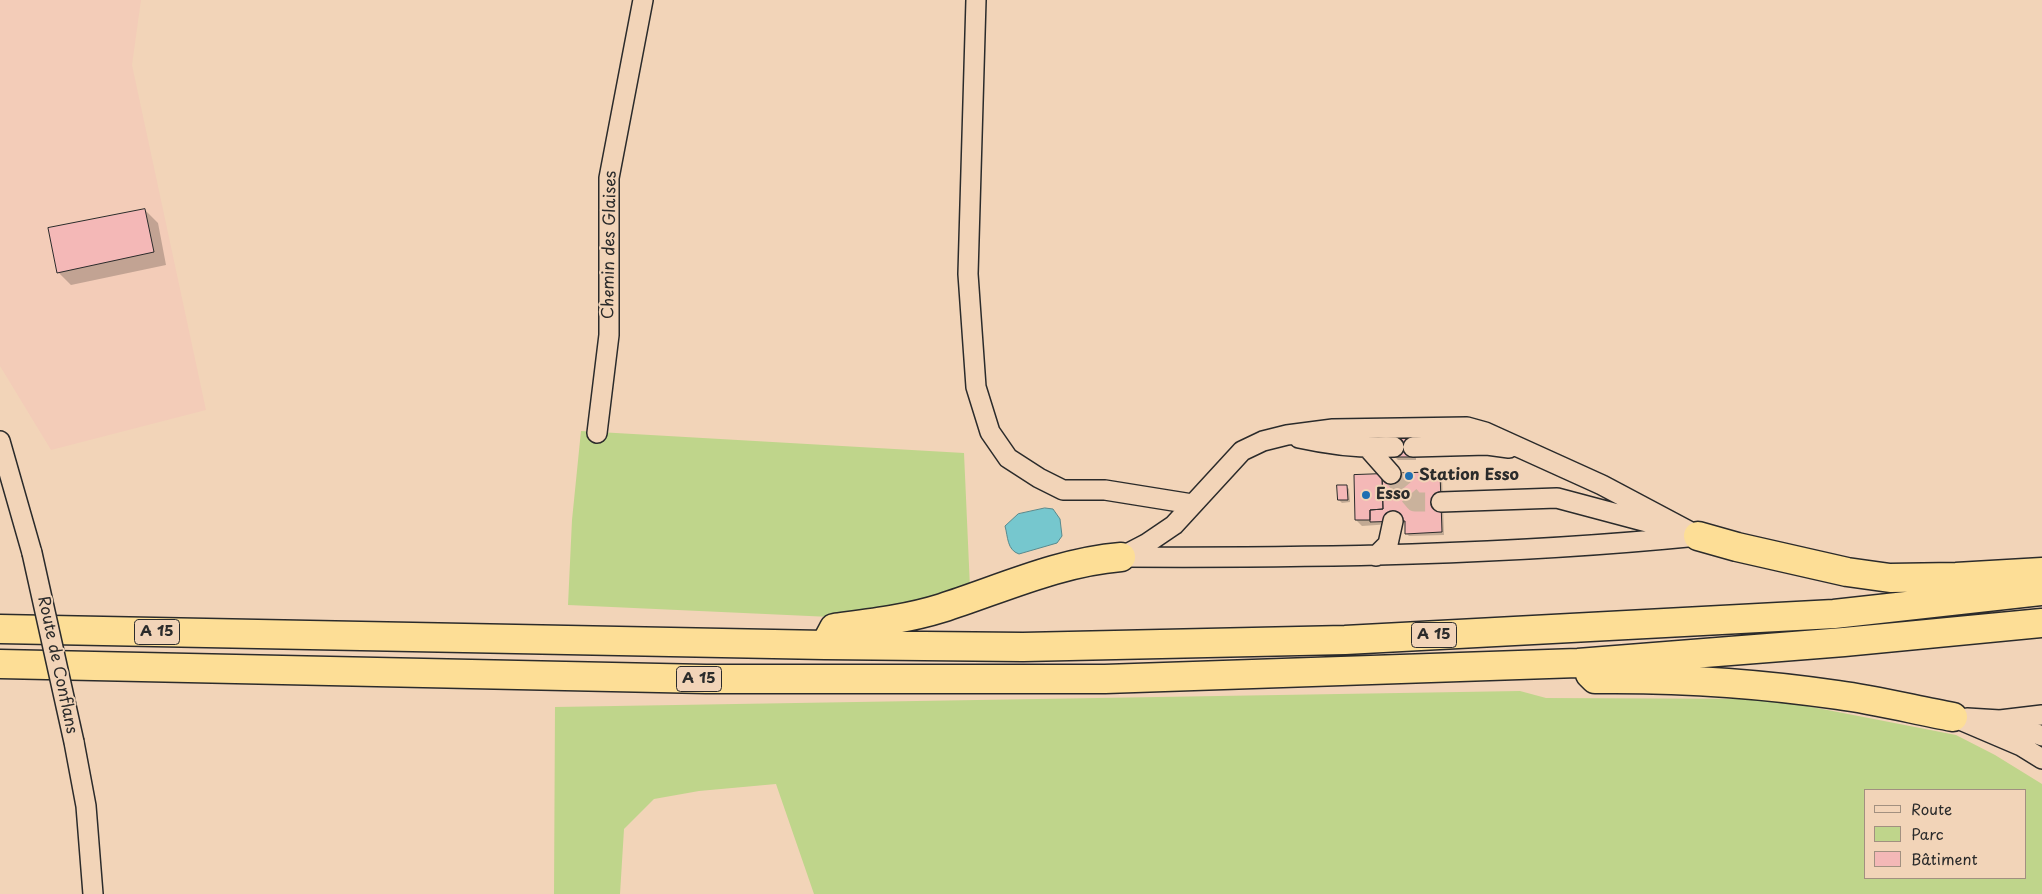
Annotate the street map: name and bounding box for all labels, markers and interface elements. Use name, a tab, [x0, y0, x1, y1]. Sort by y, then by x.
street label: Chemin des Glaises	[599, 171, 621, 319]
place label: Station Esso	[1419, 466, 1519, 486]
marker: Station Esso	[1403, 470, 1415, 482]
place label: Esso	[1376, 485, 1410, 505]
marker: Esso	[1360, 489, 1372, 501]
street label: Route de Conflans	[33, 594, 81, 736]
road number: A 15	[134, 620, 180, 644]
road number: A 15	[1412, 622, 1456, 648]
road number: A 15	[676, 666, 722, 692]
legend	[1864, 789, 2027, 879]
text: Route	[1911, 797, 1952, 820]
text: Parc	[1911, 822, 1944, 845]
text: Bâtiment	[1911, 847, 1978, 870]

